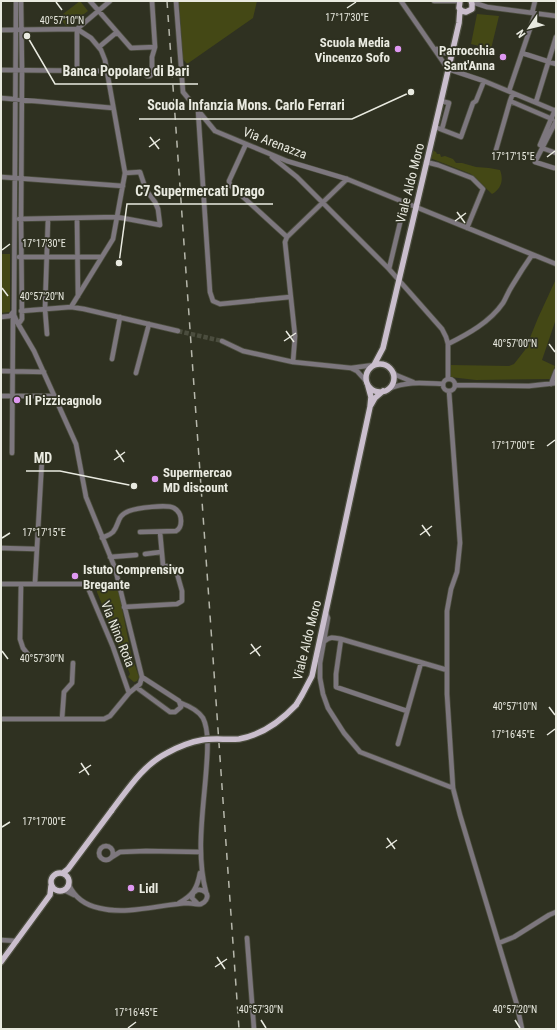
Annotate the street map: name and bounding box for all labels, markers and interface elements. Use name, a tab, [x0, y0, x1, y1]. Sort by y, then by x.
north arrow	[509, 8, 549, 48]
text: 17°17'30"E	[325, 12, 369, 23]
text: 40°57'10"N	[40, 15, 84, 26]
text: N	[514, 27, 528, 40]
place label: Scuola Media Vincenzo Sofo	[315, 35, 391, 65]
place label: Parrocchia Sant'Anna	[439, 43, 495, 73]
marker: Scuola Media Vincenzo Sofo	[393, 44, 403, 54]
marker: Parrocchia Sant'Anna	[498, 52, 508, 62]
callout: Banca Popolare di Bari	[55, 58, 198, 84]
text: Banca Popolare di Bari	[62, 63, 190, 79]
callout: Scuola Infanzia Mons. Carlo Ferrari	[139, 93, 352, 119]
text: Scuola Infanzia Mons. Carlo Ferrari	[147, 97, 345, 113]
street label: Via Arenazza	[241, 124, 309, 162]
street label: Viale Aldo Moro	[393, 142, 427, 224]
text: 17°17'15"E	[491, 151, 535, 162]
callout: C7 Supermercati Drago	[127, 178, 273, 204]
text: C7 Supermercati Drago	[135, 183, 265, 199]
text: 17°17'30"E	[22, 238, 66, 249]
text: 40°57'20"N	[20, 291, 64, 302]
text: 40°57'00"N	[493, 338, 537, 349]
place label: Il Pizzicagnolo	[25, 393, 102, 408]
marker: Il Pizzicagnolo	[12, 395, 22, 405]
text: 17°17'00"E	[491, 440, 535, 451]
callout: MD	[26, 445, 60, 471]
text: MD	[34, 450, 52, 466]
place label: Supermercao MD discount	[163, 465, 233, 495]
marker: Supermercao MD discount	[150, 474, 160, 484]
text: 17°17'15"E	[22, 527, 66, 538]
place label: Istuto Comprensivo Bregante	[83, 562, 185, 592]
marker: Istuto Comprensivo Bregante	[70, 571, 80, 581]
street label: Via Nino Rota	[98, 599, 138, 669]
street label: Viale Aldo Moro	[290, 599, 324, 681]
text: 40°57'30"N	[20, 653, 64, 664]
text: 40°57'10"N	[493, 701, 537, 712]
text: 17°16'45"E	[491, 729, 535, 740]
text: 17°17'00"E	[22, 816, 66, 827]
place label: Lidl	[139, 881, 158, 896]
marker: Lidl	[126, 883, 136, 893]
text: 40°57'30"N	[239, 1004, 283, 1015]
text: 40°57'20"N	[493, 1004, 537, 1015]
text: 17°16'45"E	[114, 1007, 158, 1018]

